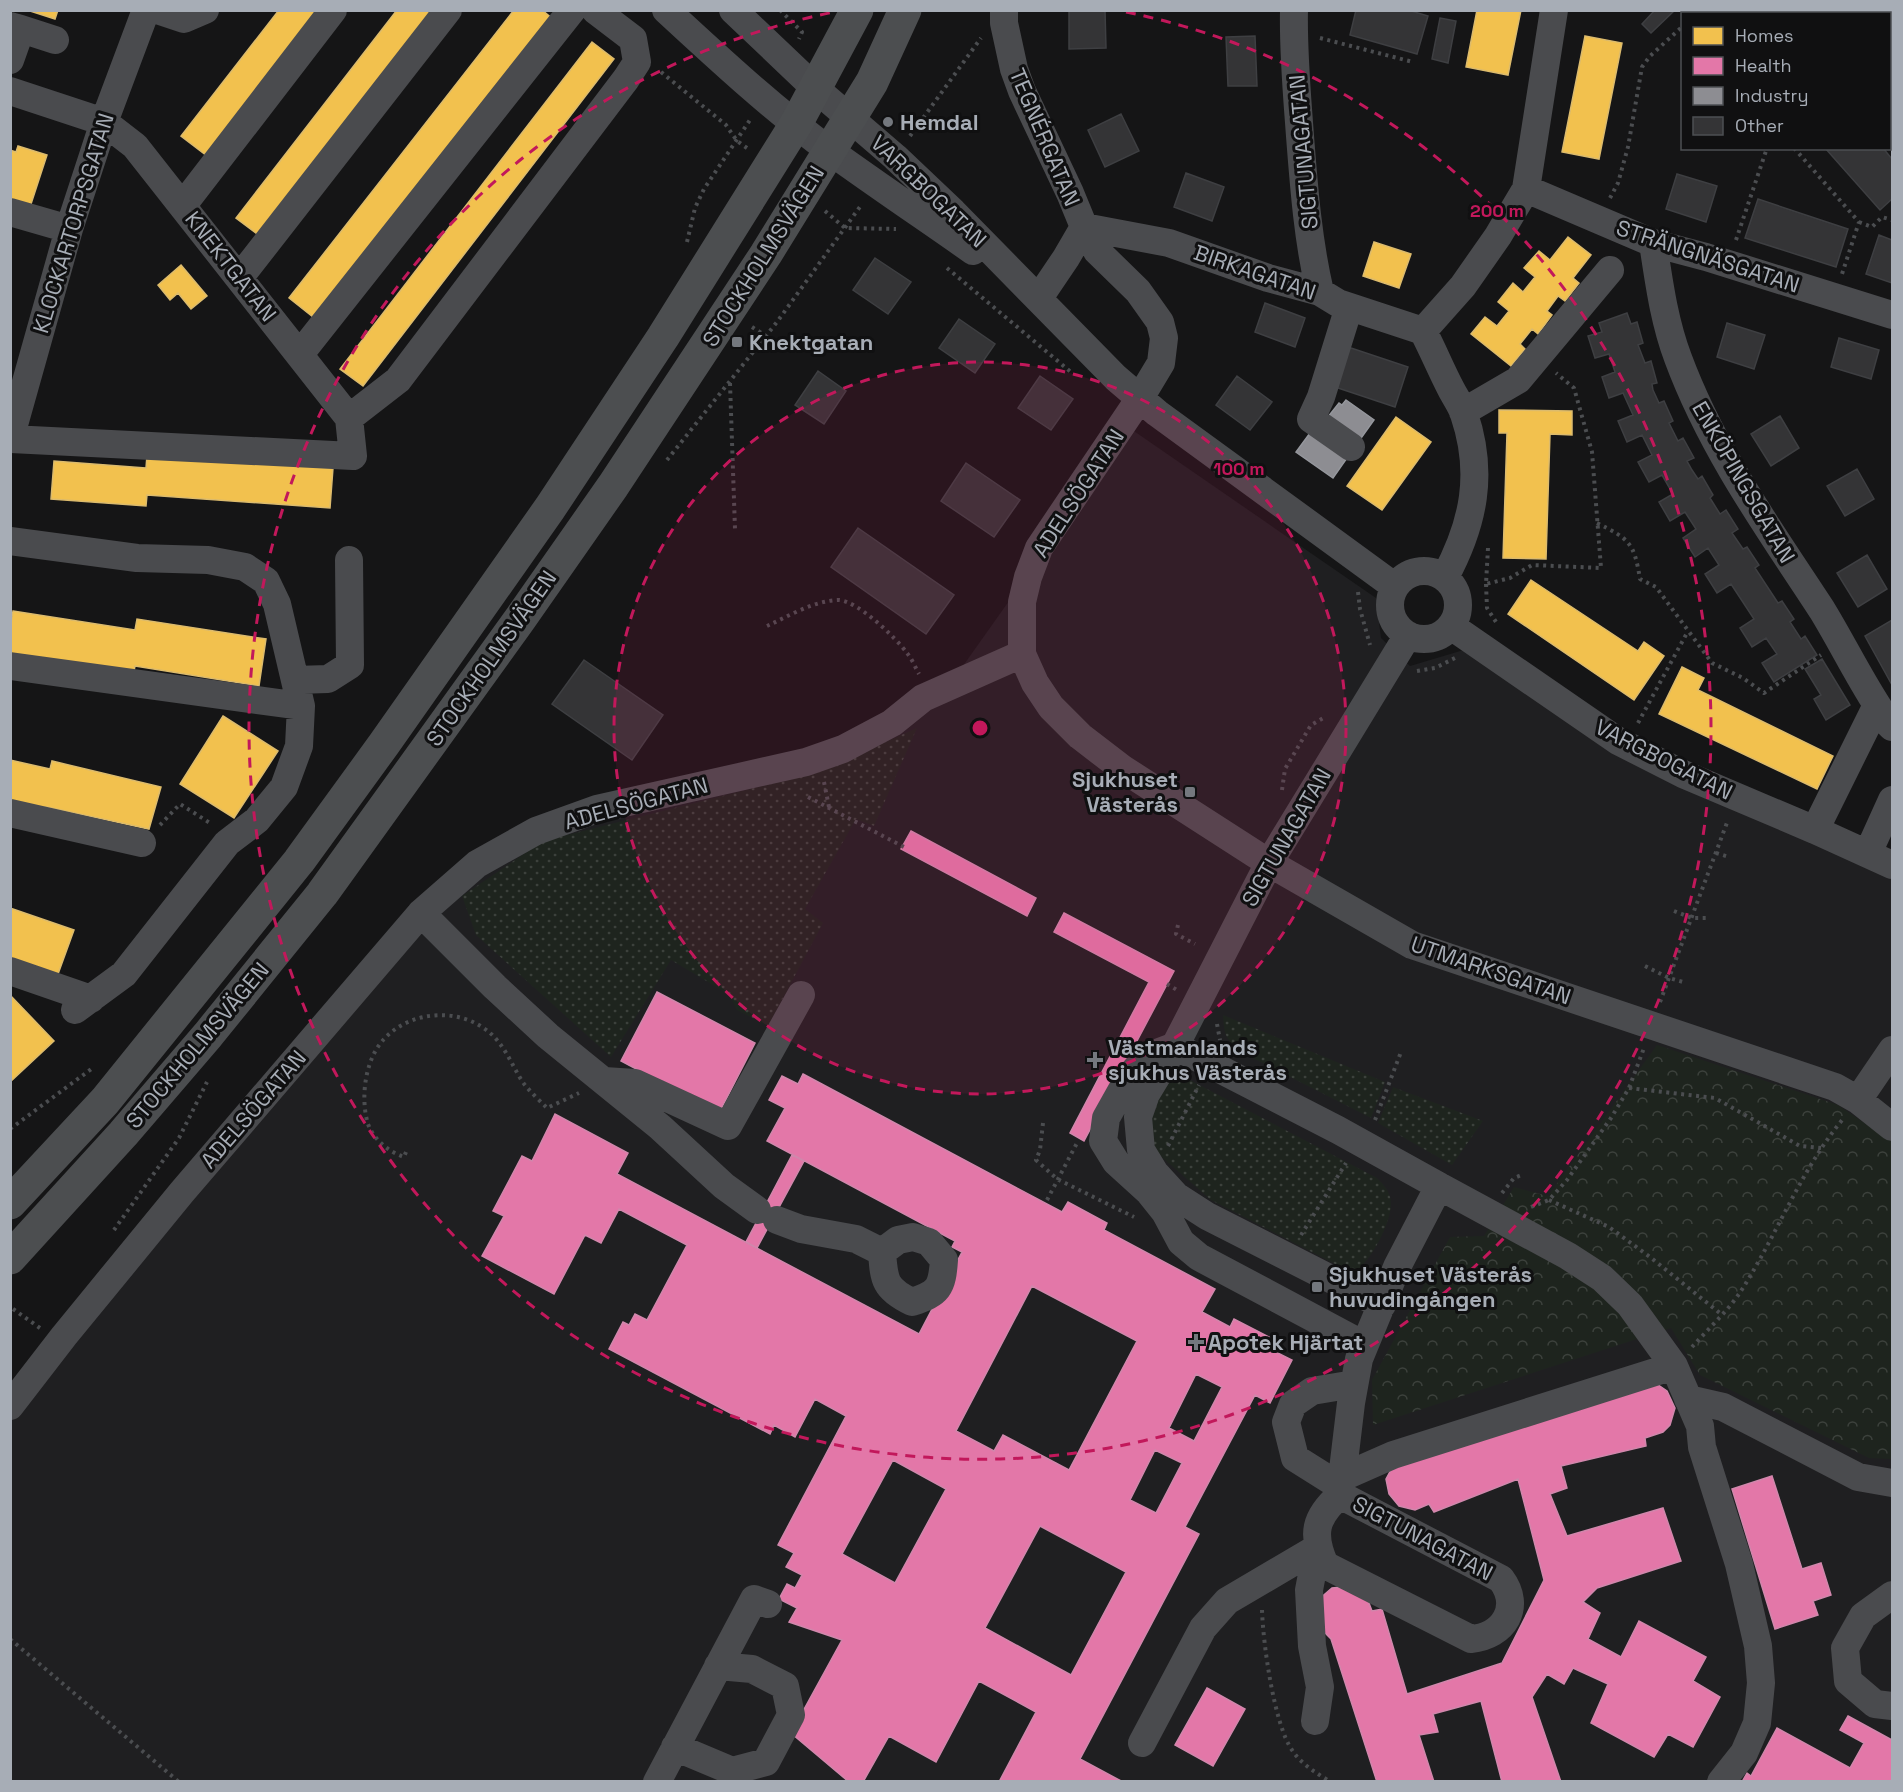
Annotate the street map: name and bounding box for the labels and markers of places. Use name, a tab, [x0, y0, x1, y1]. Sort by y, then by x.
place label: Hemdal	[900, 108, 979, 136]
marker: Hemdal	[881, 115, 895, 129]
place label: Knektgatan	[749, 328, 873, 356]
marker: Knektgatan	[730, 335, 744, 349]
centre of rings	[970, 718, 990, 738]
place label: Sjukhuset Västerås	[1072, 765, 1178, 818]
marker: Sjukhuset Västerås	[1183, 785, 1197, 799]
place label: Västmanlands sjukhus Västerås	[1108, 1033, 1287, 1086]
marker: Västmanlands sjukhus Västerås	[1086, 1051, 1104, 1069]
place label: Sjukhuset Västerås huvudingången	[1329, 1260, 1532, 1313]
marker: Sjukhuset Västerås huvudingången	[1310, 1280, 1324, 1294]
place label: Apotek Hjärtat	[1208, 1328, 1363, 1356]
marker: Apotek Hjärtat	[1189, 1335, 1203, 1349]

